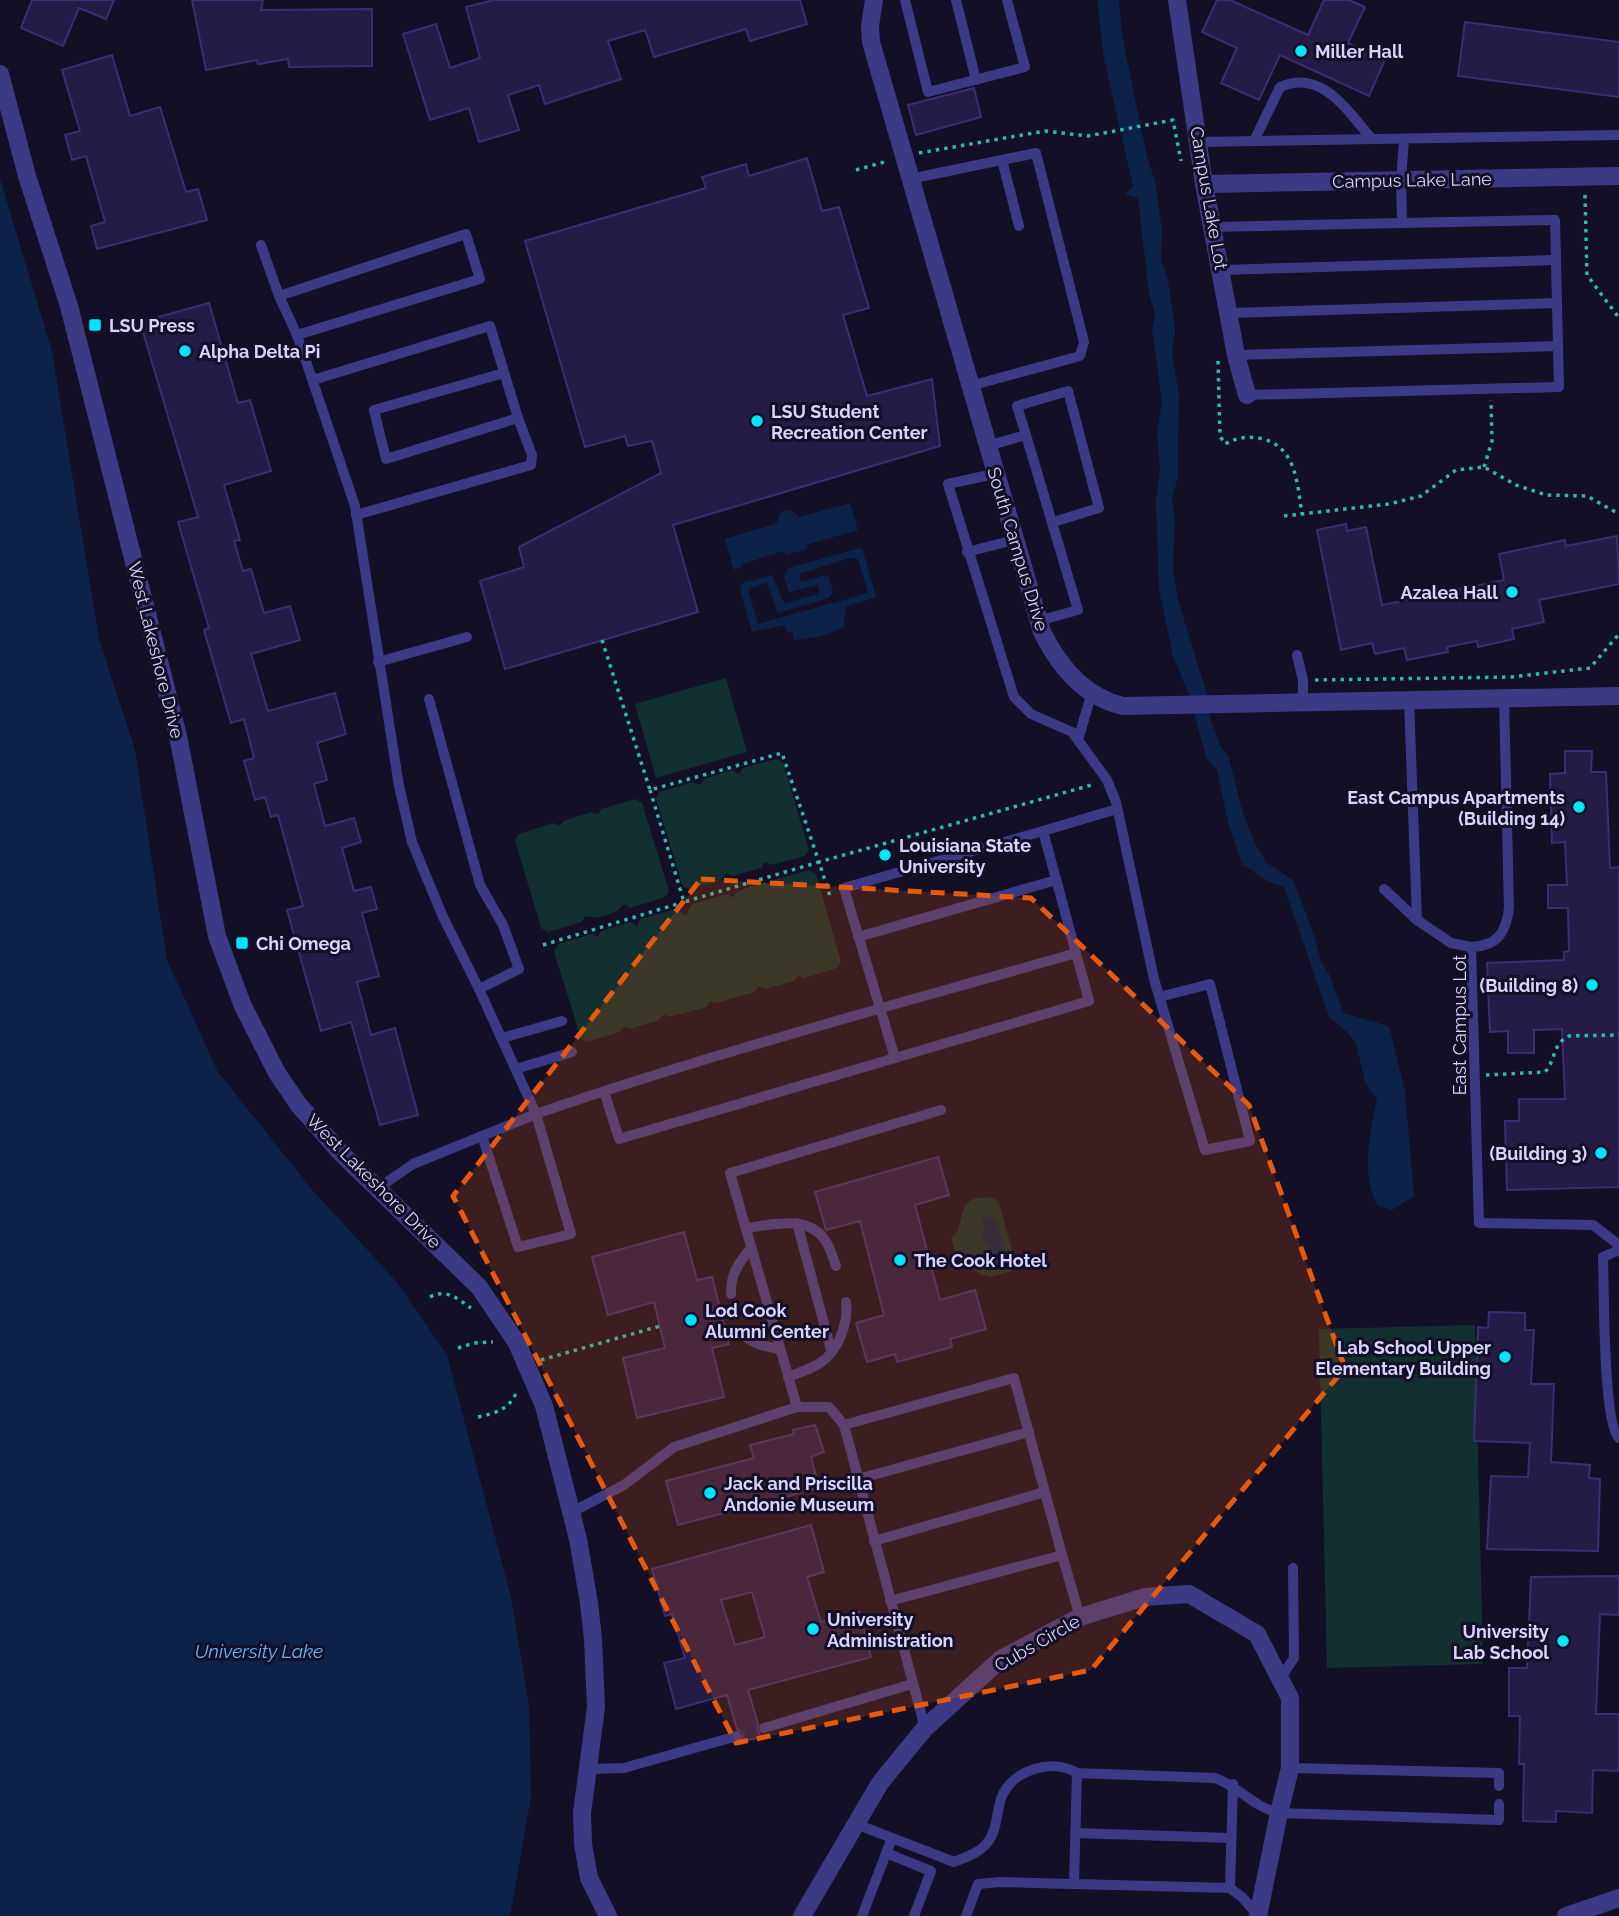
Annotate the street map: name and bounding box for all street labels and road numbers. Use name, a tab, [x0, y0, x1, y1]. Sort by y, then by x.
street label: Campus Lake Lot	[1186, 125, 1232, 271]
street label: Campus Lake Lane	[1332, 168, 1492, 192]
street label: South Campus Drive	[983, 465, 1053, 634]
street label: West Lakeshore Drive	[124, 559, 188, 741]
street label: East Campus Lot	[1449, 955, 1470, 1095]
street label: West Lakeshore Drive	[302, 1109, 446, 1253]
street label: Cubs Circle	[991, 1610, 1084, 1676]

